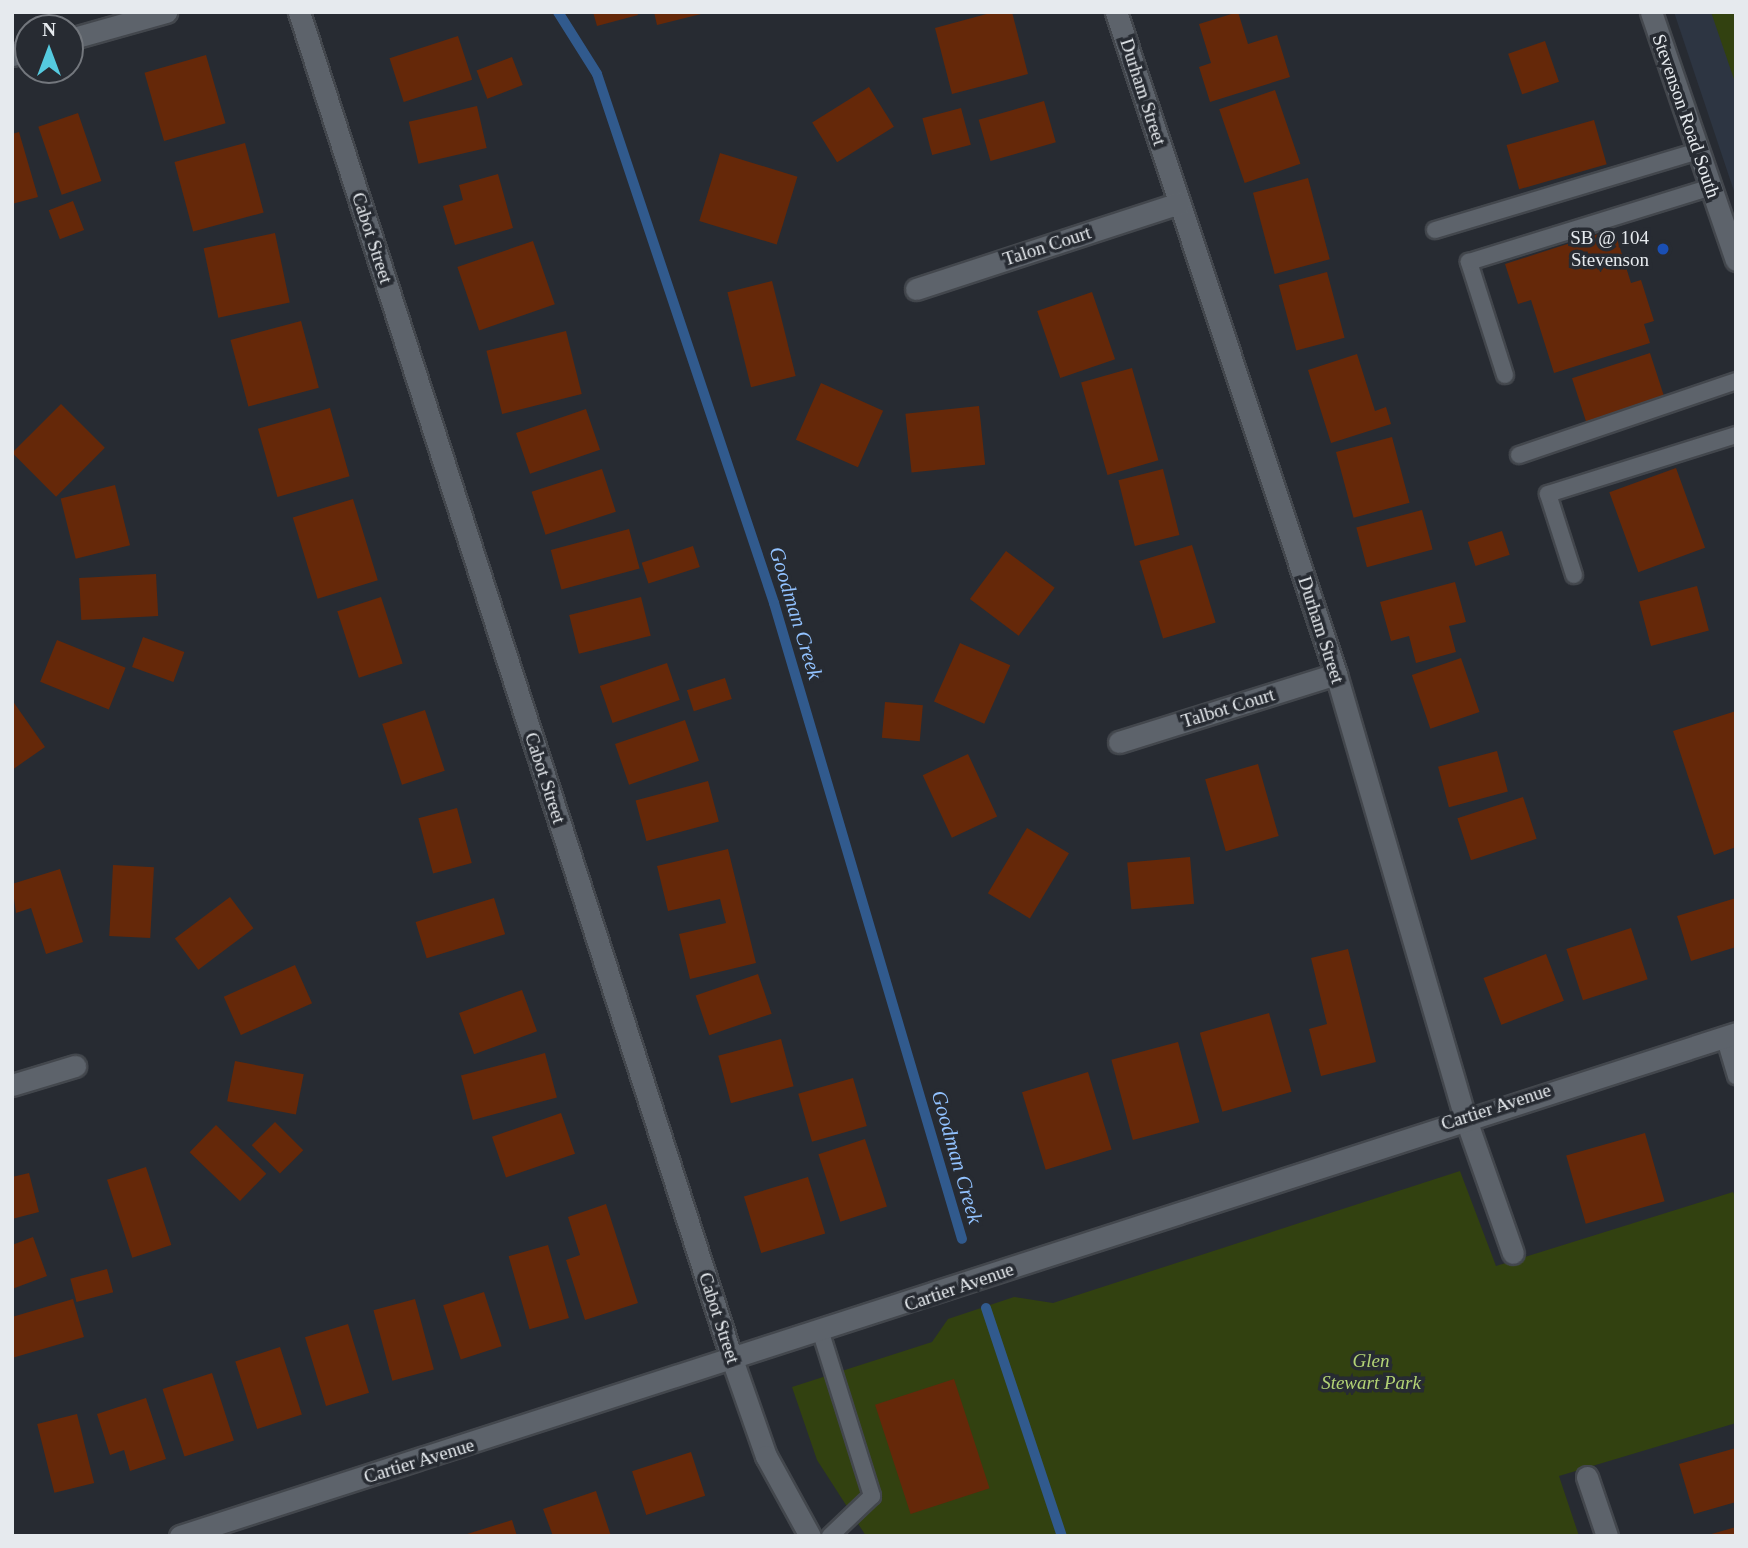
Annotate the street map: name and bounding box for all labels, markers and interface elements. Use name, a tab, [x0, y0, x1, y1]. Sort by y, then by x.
north arrow	[14, 14, 84, 84]
text: N	[42, 19, 56, 40]
street label: Stevenson Road South	[1647, 31, 1725, 201]
street label: Durham Street	[1115, 36, 1171, 148]
street label: Cabot Street	[347, 190, 397, 286]
street label: Talon Court	[1000, 221, 1094, 271]
place label: SB @ 104 Stevenson	[1570, 227, 1649, 271]
marker: SB @ 104 Stevenson	[1655, 241, 1671, 257]
water label: Goodman Creek	[764, 544, 828, 682]
street label: Durham Street	[1293, 574, 1349, 686]
street label: Talbot Court	[1179, 683, 1277, 733]
street label: Cabot Street	[520, 730, 570, 826]
street label: Cartier Avenue	[1438, 1078, 1554, 1136]
water label: Goodman Creek	[926, 1087, 988, 1227]
street label: Cartier Avenue	[901, 1257, 1017, 1317]
street label: Cabot Street	[694, 1270, 744, 1366]
park label: Glen Stewart Park	[1321, 1350, 1421, 1394]
street label: Cartier Avenue	[361, 1433, 477, 1489]

